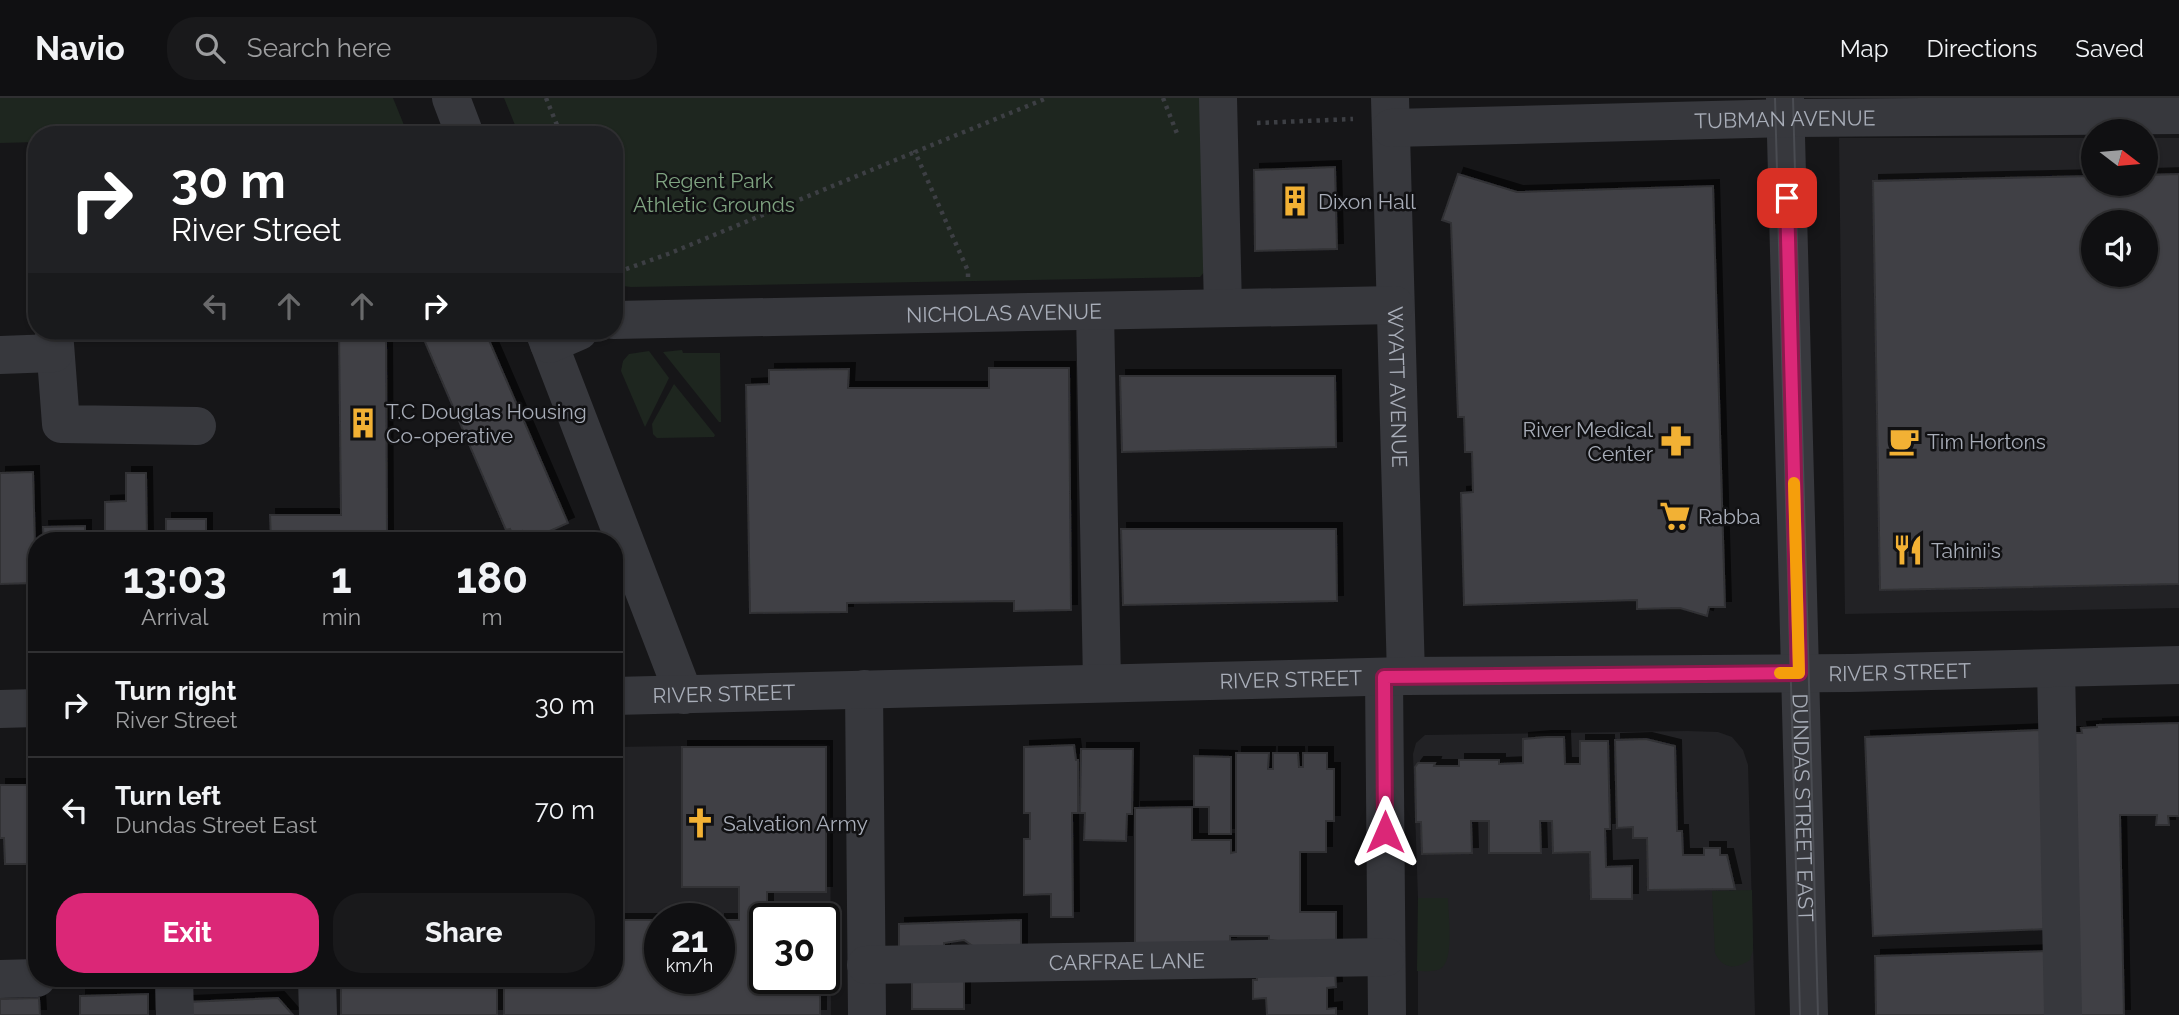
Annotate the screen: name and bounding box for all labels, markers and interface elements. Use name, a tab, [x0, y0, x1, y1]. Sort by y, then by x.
search box	[167, 17, 657, 80]
text: Navio	[35, 29, 125, 68]
icon: search	[191, 29, 229, 67]
text: Search here	[247, 33, 391, 63]
text: Map	[1840, 34, 1889, 63]
text: Directions	[1927, 34, 2037, 63]
text: Saved	[2075, 34, 2144, 63]
street label: TUBMAN AVENUE	[1694, 105, 1876, 133]
north arrow	[2081, 119, 2158, 196]
map controls	[2081, 119, 2158, 287]
text: 30 m	[171, 152, 286, 209]
icon: right	[56, 154, 147, 245]
park label: Regent Park Athletic Grounds	[633, 168, 795, 217]
pin	[1757, 168, 1817, 228]
icon: arrive	[1768, 179, 1806, 217]
building icon: Dixon Hall	[1278, 184, 1312, 218]
place label: Dixon Hall	[1318, 189, 1416, 214]
button: sound	[2081, 210, 2158, 287]
text: River Street	[171, 211, 341, 248]
icon: left	[197, 287, 235, 325]
icon: ahead	[270, 287, 308, 325]
icon: ahead	[343, 287, 381, 325]
icon: right	[416, 287, 454, 325]
street label: NICHOLAS AVENUE	[906, 298, 1102, 327]
street label: WYATT AVENUE	[1383, 306, 1413, 468]
place label: T.C Douglas Housing Co-operative	[386, 399, 587, 448]
building icon: T.C Douglas Housing Co-operative	[346, 406, 380, 440]
place label: River Medical Center	[1523, 417, 1654, 466]
pharmacy icon: River Medical Center	[1659, 424, 1693, 458]
cafe icon: Tim Hortons	[1887, 424, 1921, 458]
place label: Tim Hortons	[1927, 429, 2046, 454]
supermarket icon: Rabba	[1658, 499, 1692, 533]
place label: Rabba	[1698, 504, 1760, 529]
restaurant icon: Tahini's	[1891, 533, 1925, 567]
place label: Tahini's	[1931, 538, 2001, 563]
text: 13:03	[123, 554, 227, 603]
text: 1	[331, 554, 352, 603]
text: 180	[456, 554, 528, 603]
text: Arrival	[141, 603, 209, 630]
text: min	[322, 603, 361, 630]
text: m	[482, 603, 503, 630]
street label: RIVER STREET	[1828, 658, 1972, 686]
street label: RIVER STREET	[1219, 665, 1363, 693]
text: Turn right	[115, 676, 236, 706]
street label: RIVER STREET	[652, 679, 796, 708]
icon: right	[56, 686, 94, 724]
text: 30 m	[535, 690, 595, 720]
street label: DUNDAS STREET EAST	[1788, 693, 1819, 922]
text: River Street	[115, 706, 237, 733]
text: Turn left	[115, 781, 221, 811]
icon: left	[56, 791, 94, 829]
text: 70 m	[535, 795, 595, 825]
position arrow	[1348, 795, 1422, 869]
church icon: Salvation Army	[683, 806, 717, 840]
text: Dundas Street East	[115, 811, 317, 838]
place label: Salvation Army	[723, 811, 868, 836]
button: Exit	[56, 893, 319, 973]
button: Share	[333, 893, 595, 973]
speed limit sign: 30	[749, 903, 840, 994]
text: 21	[671, 919, 708, 960]
street label: CARFRAE LANE	[1049, 947, 1205, 975]
text: km/h	[666, 955, 713, 976]

